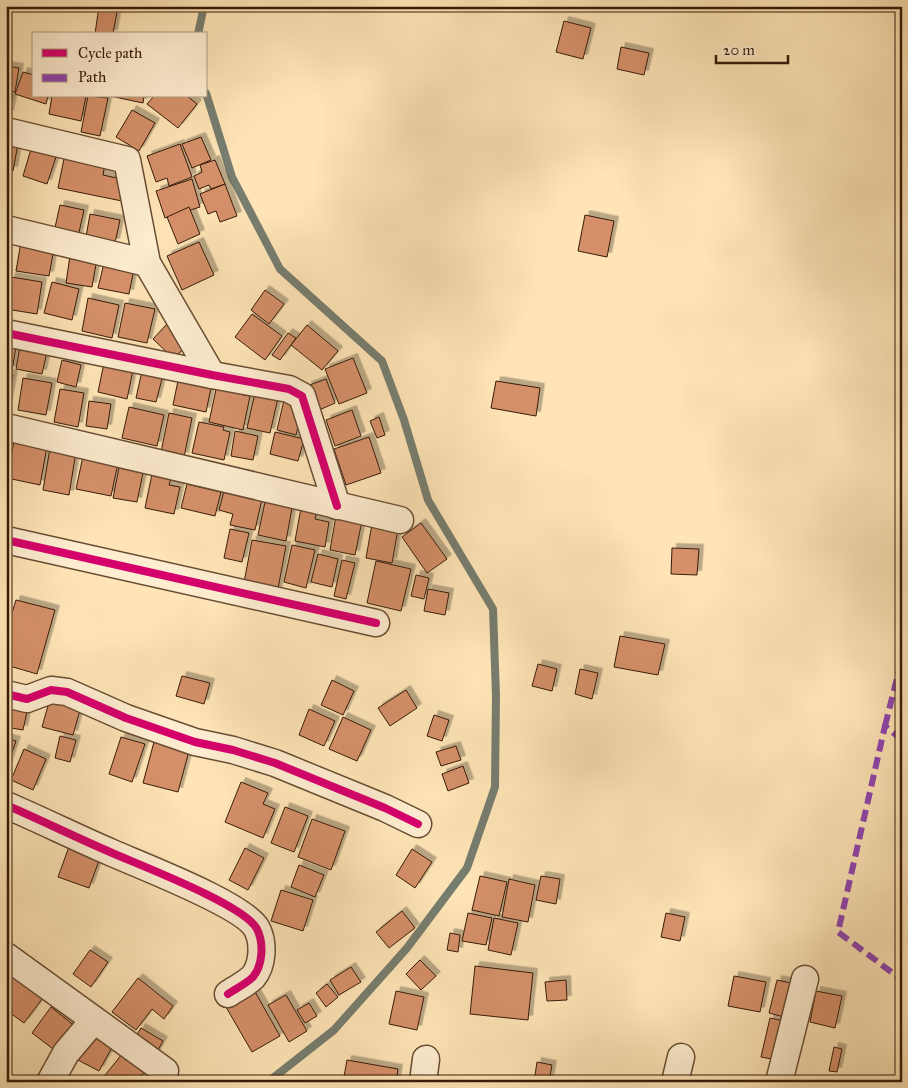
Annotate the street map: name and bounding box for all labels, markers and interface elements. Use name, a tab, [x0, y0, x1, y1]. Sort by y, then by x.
legend	[32, 32, 208, 98]
scale bar	[716, 32, 788, 64]
text: 20 m	[723, 41, 755, 59]
text: Cycle path	[78, 44, 143, 62]
text: Path	[78, 68, 107, 86]

